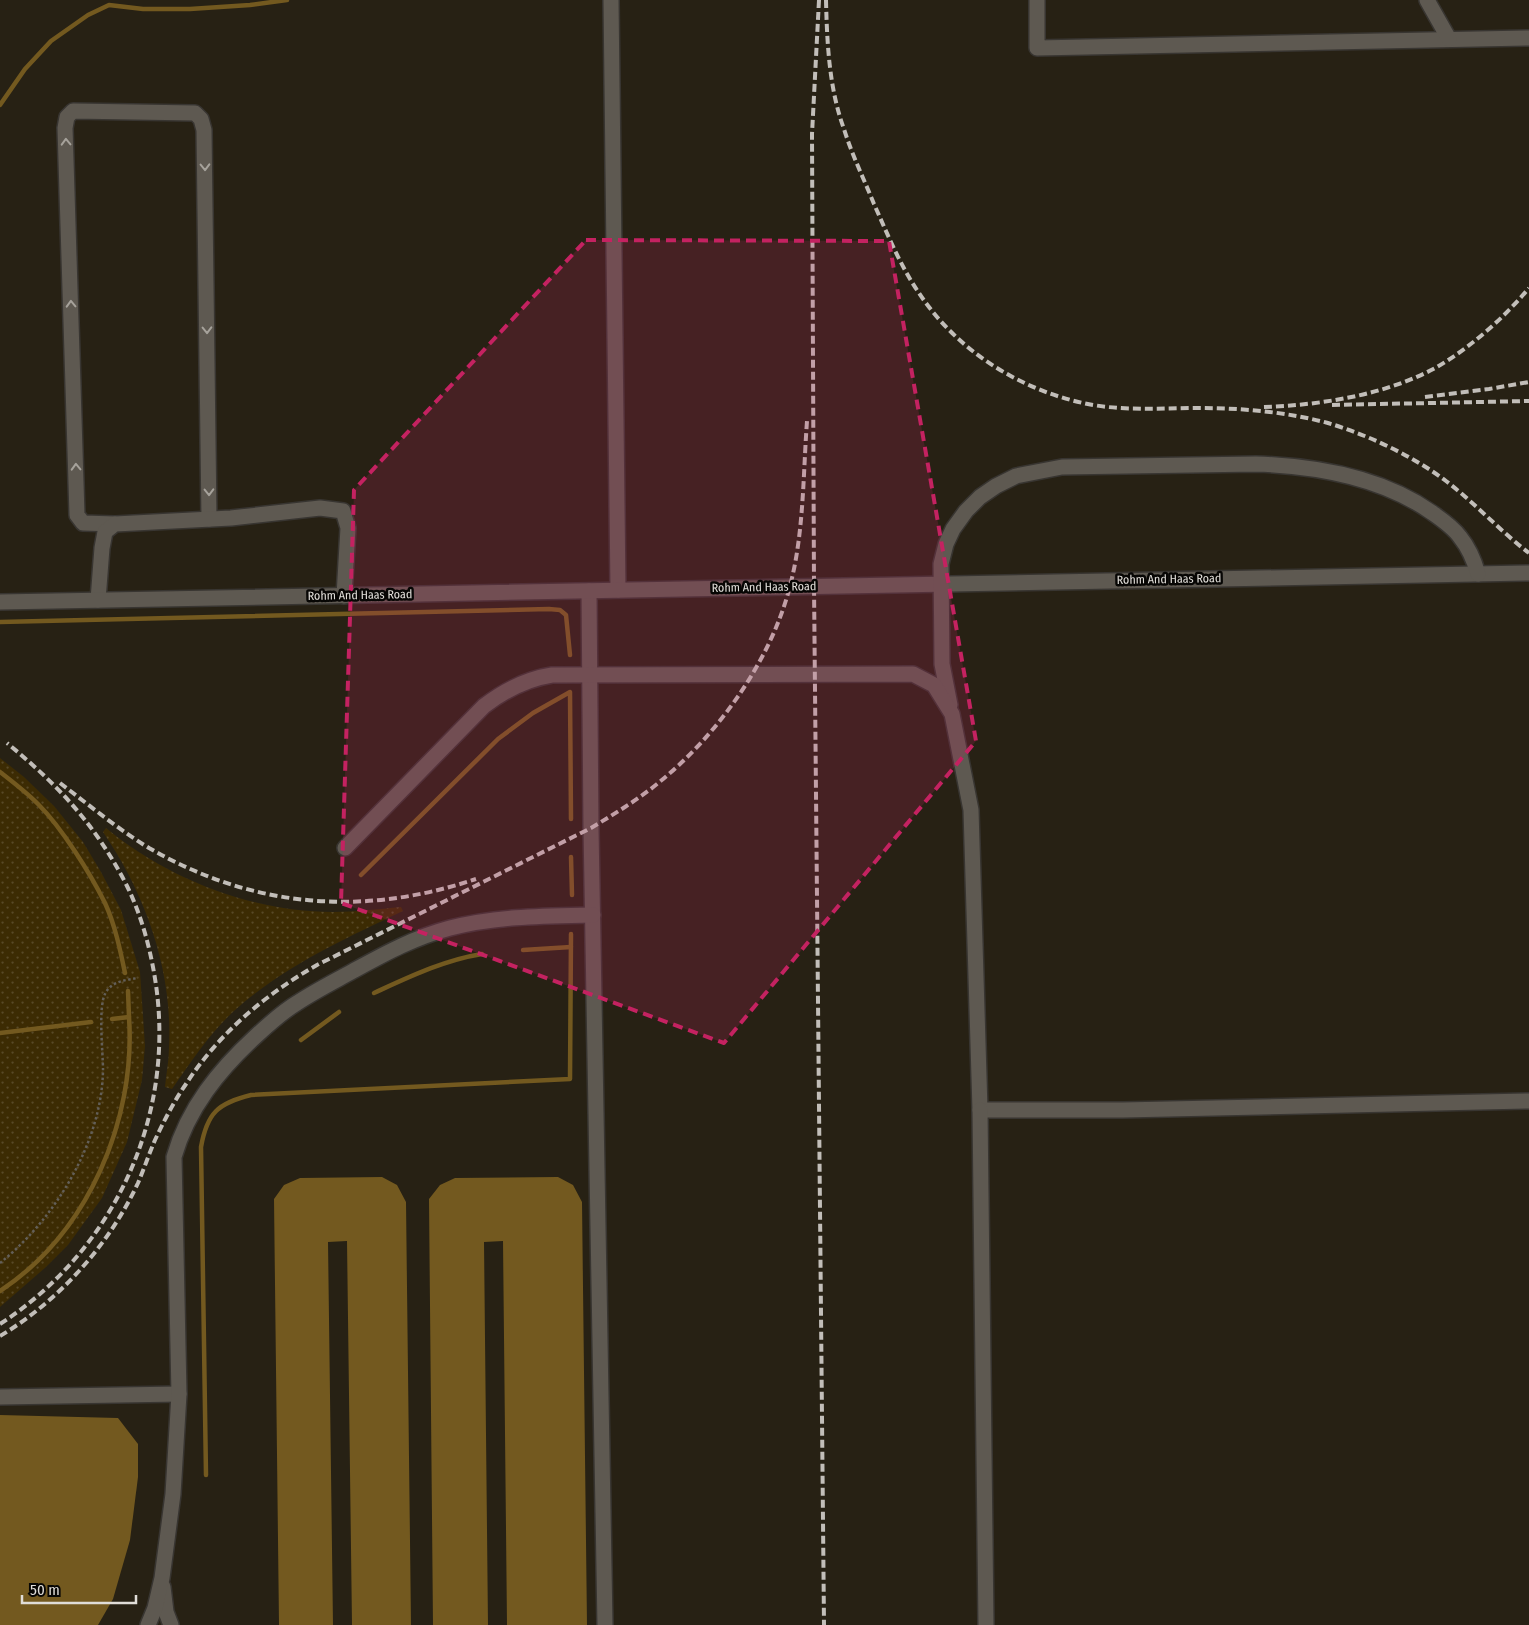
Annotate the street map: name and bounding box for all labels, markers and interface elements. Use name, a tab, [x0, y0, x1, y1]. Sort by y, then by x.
one-way arrow	[61, 137, 71, 145]
one-way arrow	[200, 164, 210, 172]
one-way arrow	[65, 300, 76, 308]
one-way arrow	[202, 326, 212, 334]
one-way arrow	[70, 462, 81, 470]
one-way arrow	[204, 489, 214, 497]
street label: Rohm And Haas Road	[1117, 571, 1221, 587]
street label: Rohm And Haas Road	[712, 579, 816, 595]
street label: Rohm And Haas Road	[308, 587, 412, 603]
scale bar	[22, 1572, 136, 1604]
text: 50 m	[30, 1581, 60, 1599]

